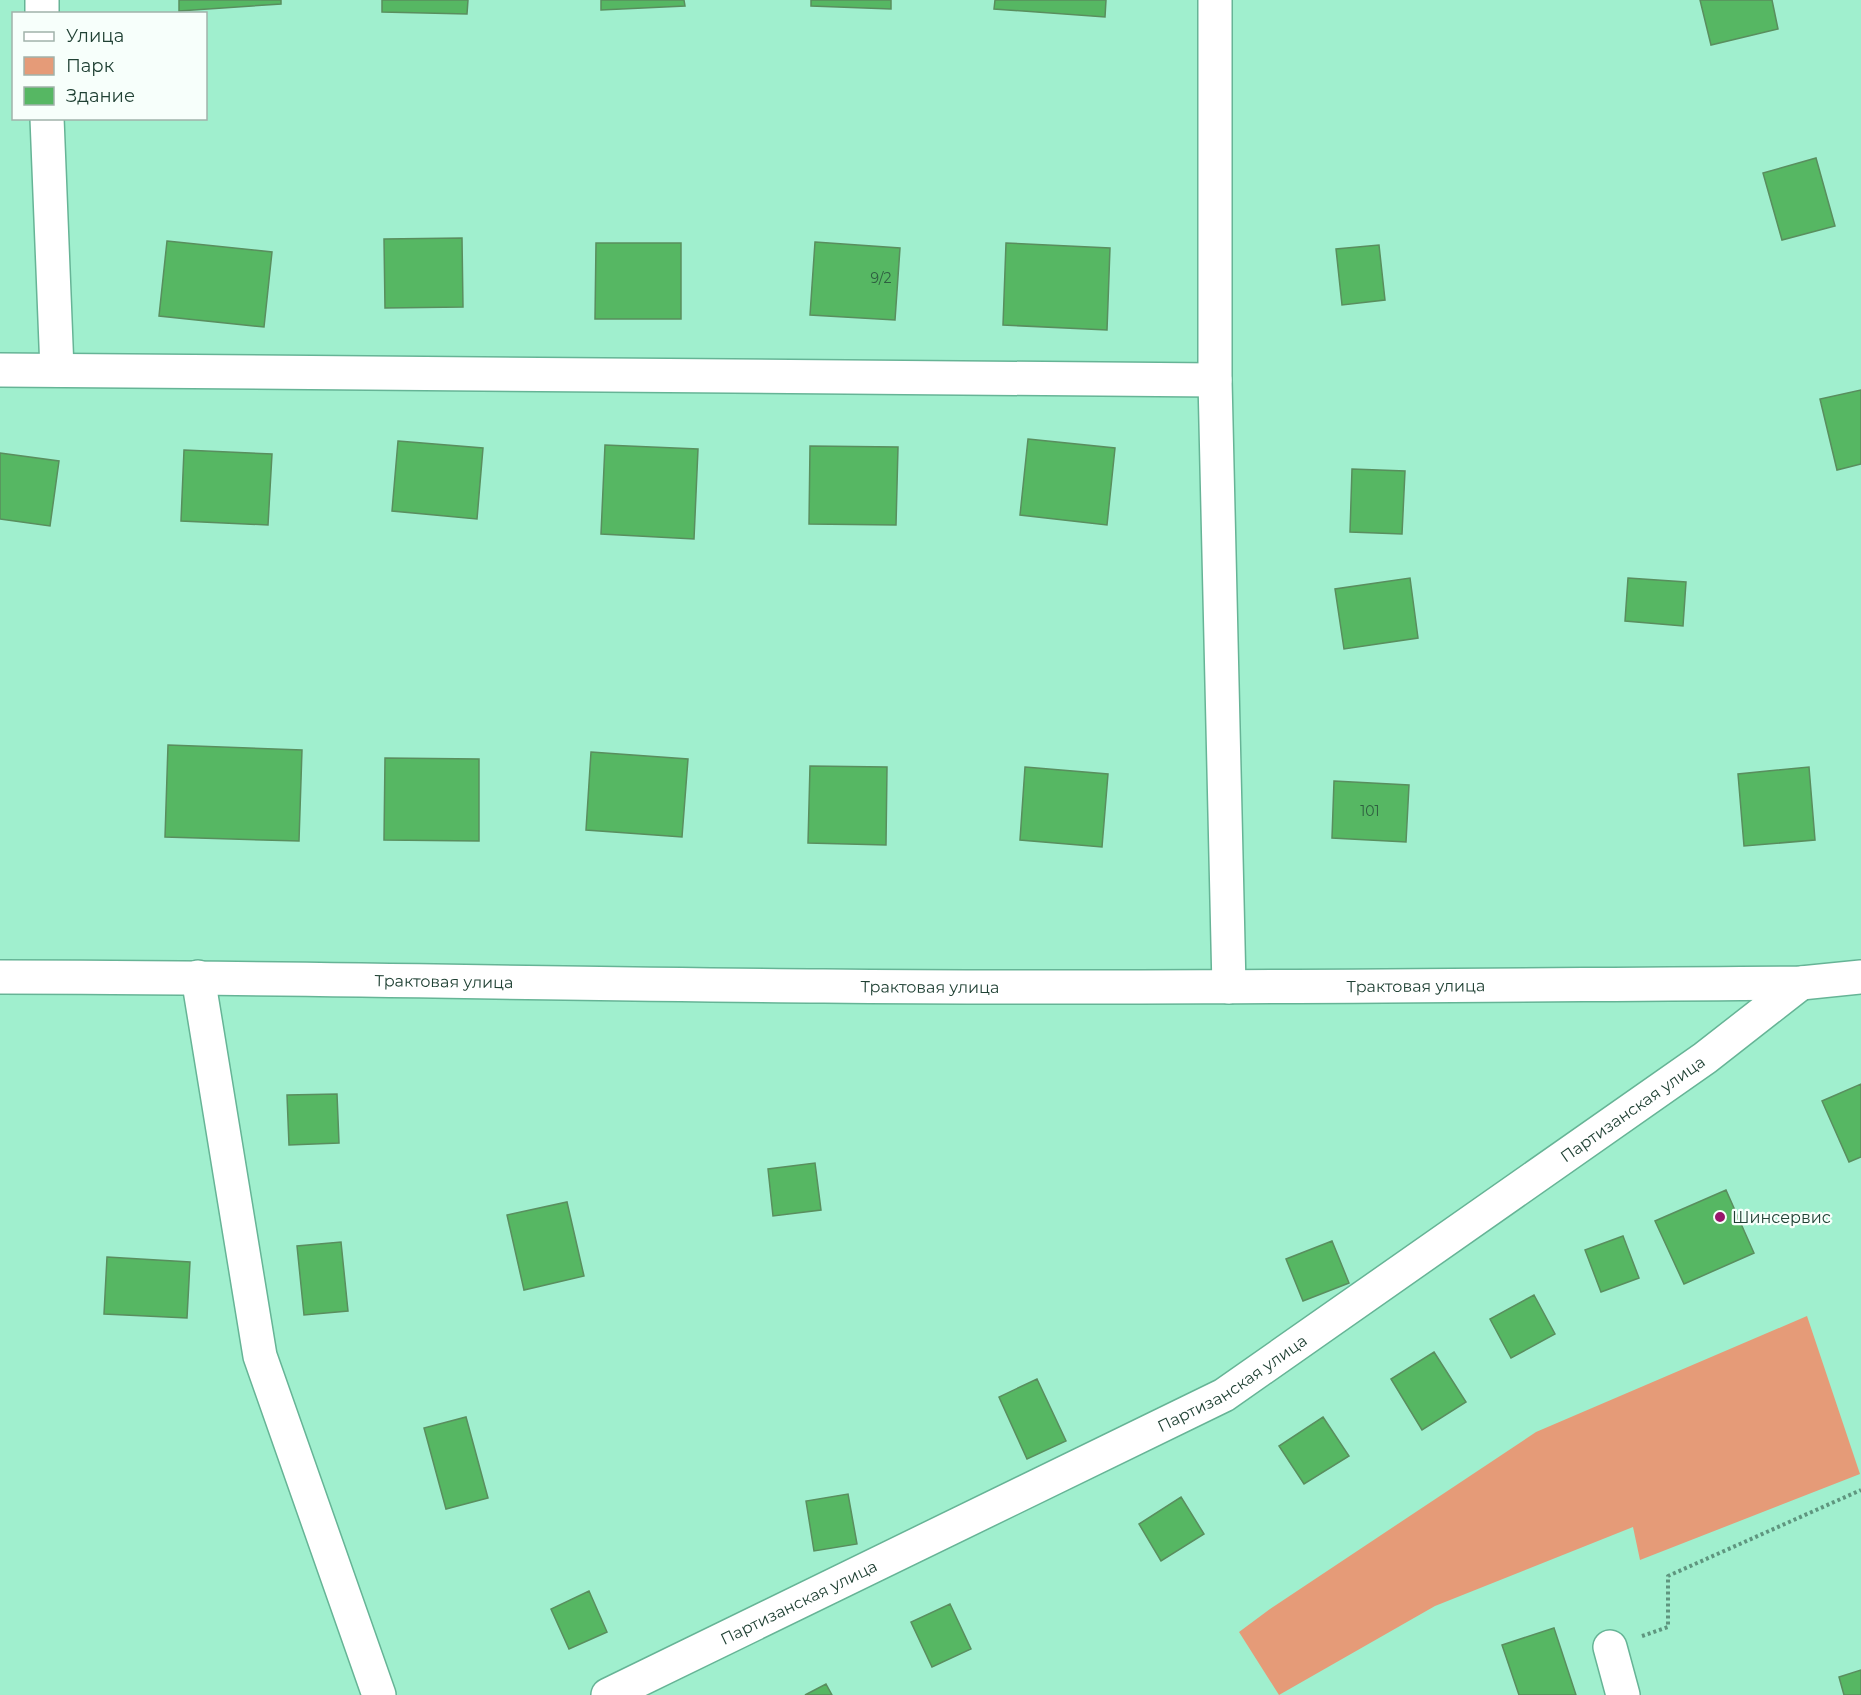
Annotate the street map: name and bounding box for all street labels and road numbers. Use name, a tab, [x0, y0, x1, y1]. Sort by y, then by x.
street label: Трактовая улица	[374, 971, 514, 992]
street label: Трактовая улица	[1346, 976, 1485, 996]
street label: Трактовая улица	[860, 977, 999, 997]
street label: Партизанская улица	[1557, 1052, 1709, 1166]
street label: Партизанская улица	[1154, 1331, 1311, 1436]
street label: Партизанская улица	[717, 1556, 880, 1649]

